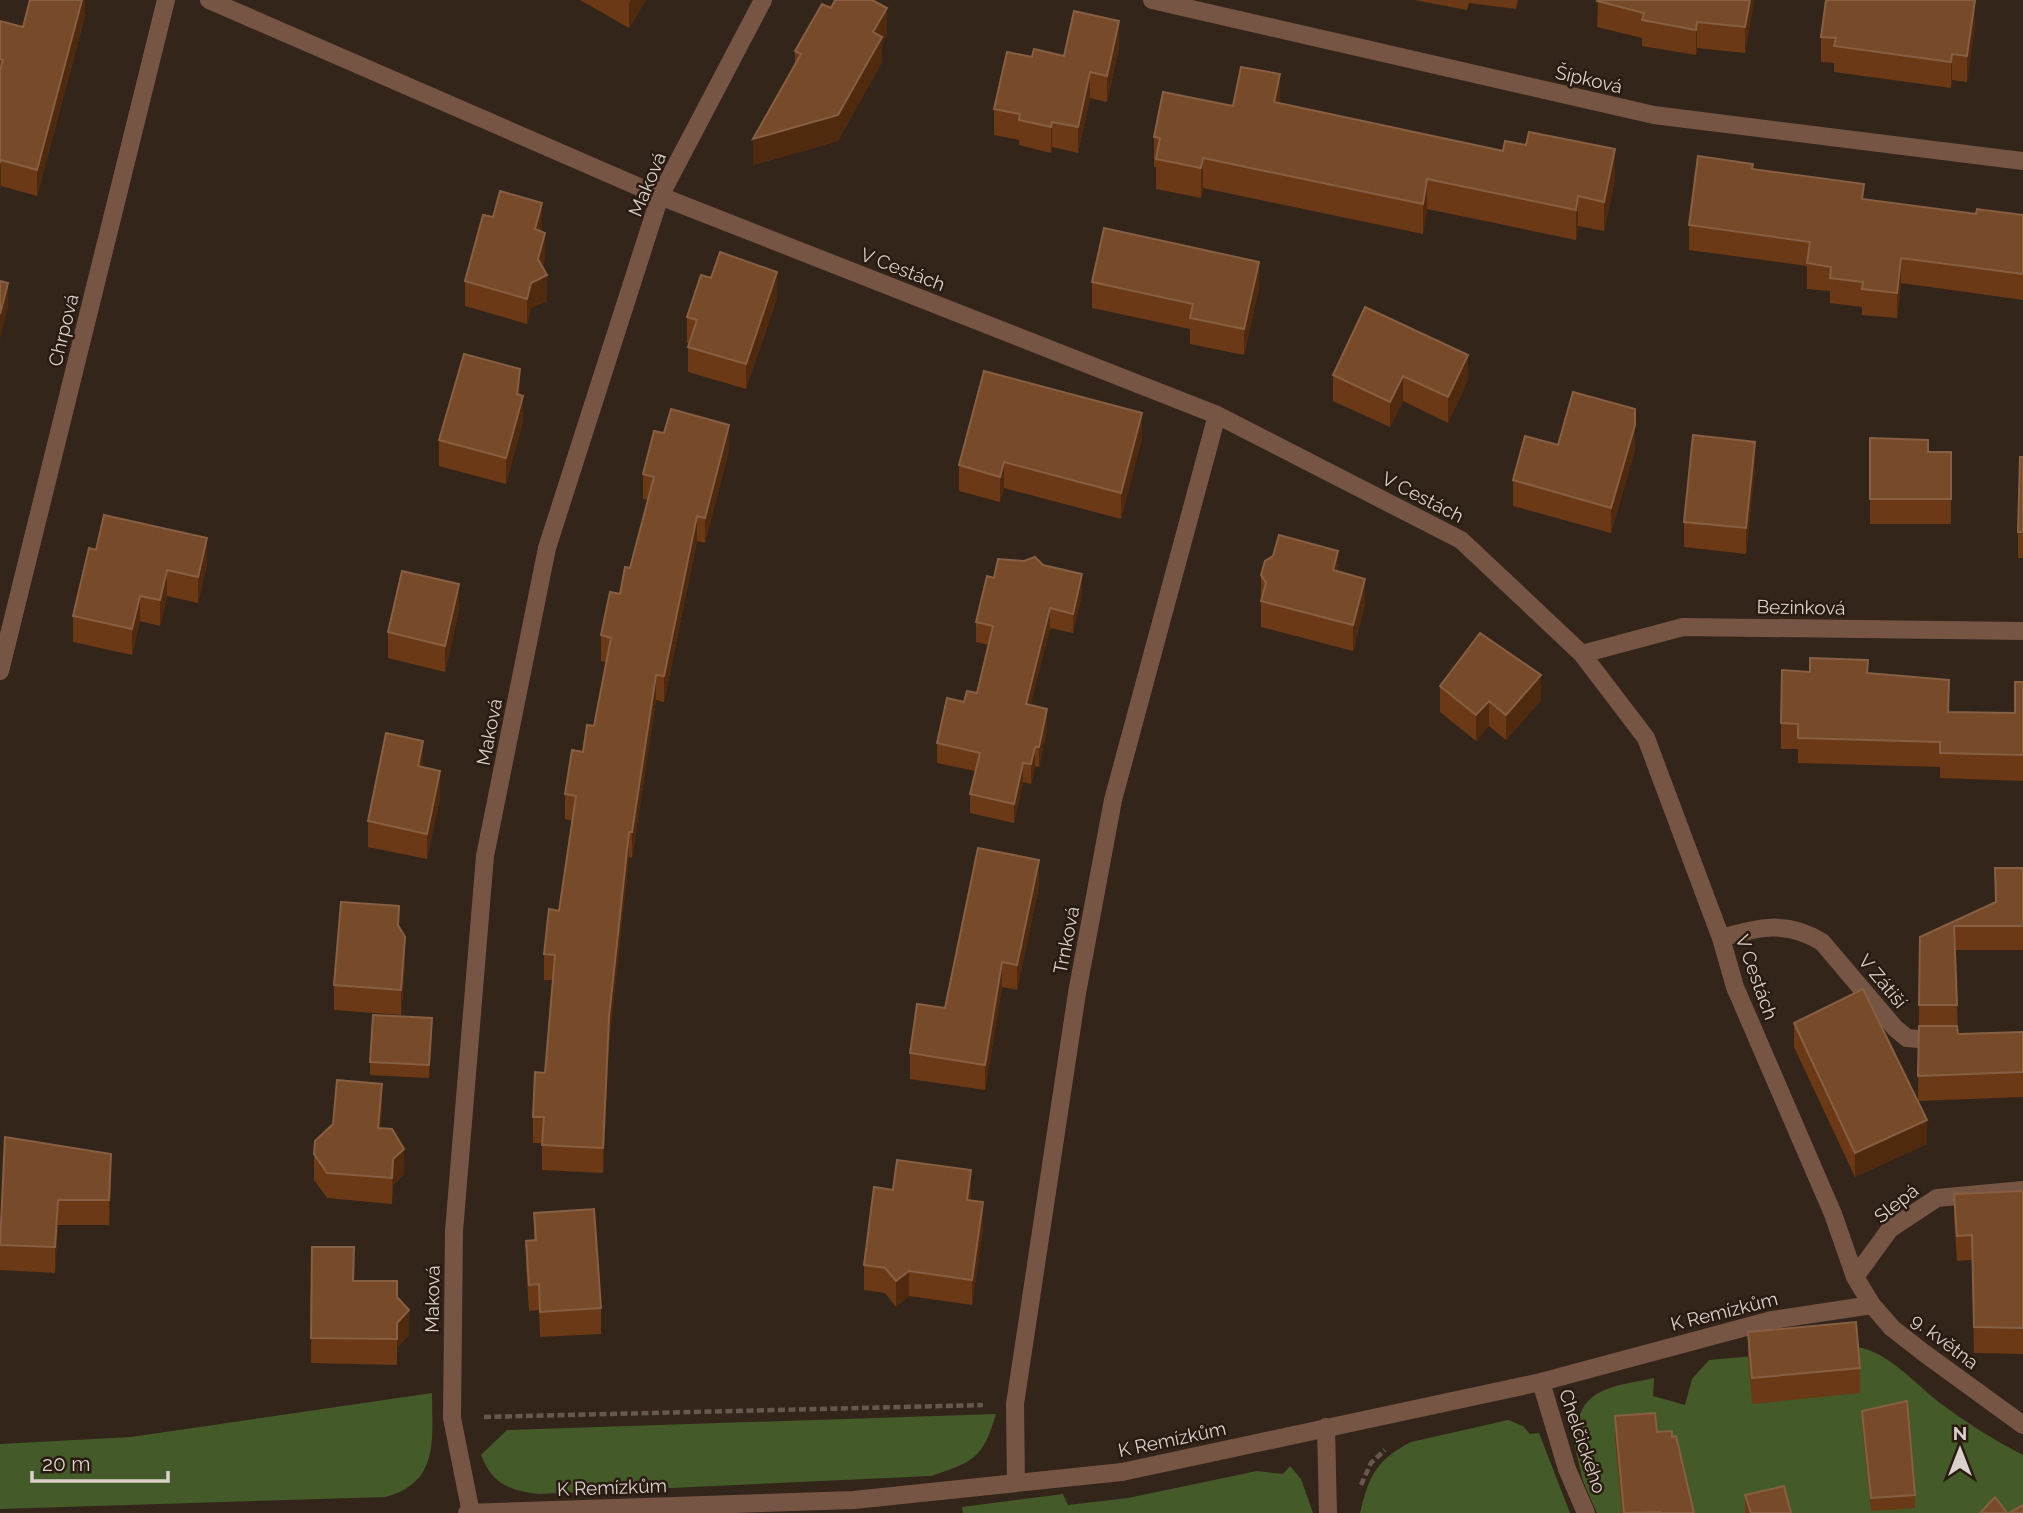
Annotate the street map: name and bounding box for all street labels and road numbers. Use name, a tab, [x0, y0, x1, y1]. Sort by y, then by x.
street label: Šípková	[1553, 61, 1625, 97]
street label: Maková	[624, 149, 670, 219]
street label: V Cestách	[858, 243, 948, 295]
street label: Chrpová	[43, 292, 83, 368]
street label: V Cestách	[1378, 467, 1468, 527]
street label: Bezinková	[1756, 595, 1846, 619]
street label: Maková	[472, 697, 506, 767]
street label: Trnková	[1049, 904, 1083, 976]
street label: V Cestách	[1731, 932, 1783, 1022]
street label: V Zátiší	[1854, 950, 1912, 1013]
street label: Slepá	[1870, 1179, 1922, 1227]
street label: Maková	[420, 1265, 444, 1333]
street label: K Remízkům	[1668, 1287, 1780, 1335]
street label: 9. května	[1907, 1309, 1983, 1373]
street label: Chelčického	[1555, 1386, 1611, 1496]
street label: K Remízkům	[1116, 1417, 1228, 1461]
street label: K Remízkům	[557, 1474, 667, 1500]

